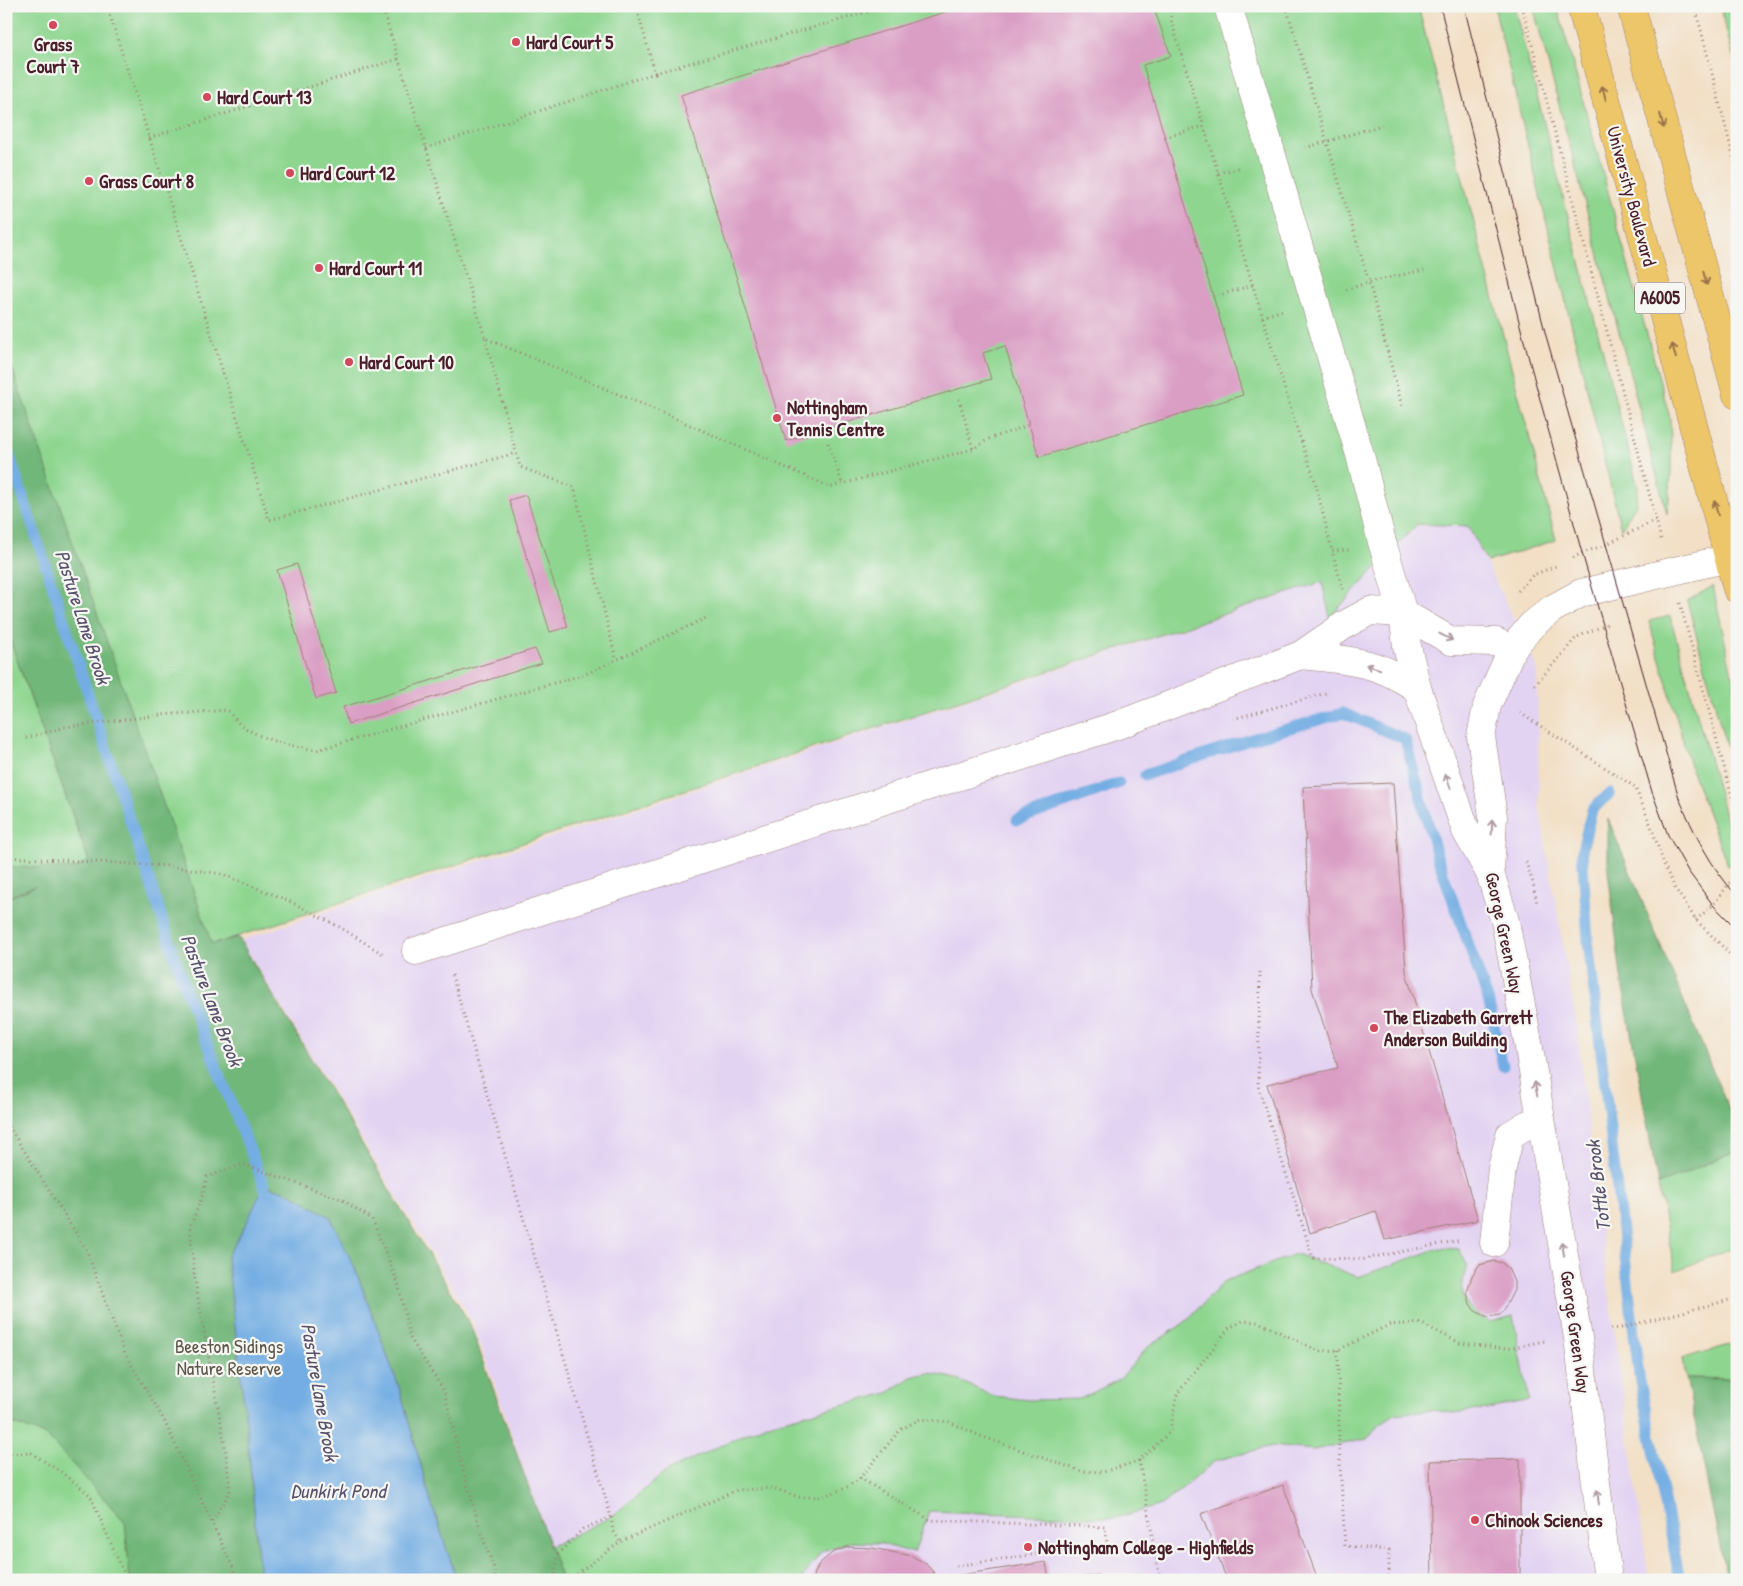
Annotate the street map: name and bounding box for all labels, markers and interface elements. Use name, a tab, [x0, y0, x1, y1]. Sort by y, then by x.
marker: Grass Court 7	[47, 19, 59, 31]
place label: Hard Court 5	[526, 29, 614, 55]
place label: Grass Court 7	[26, 31, 80, 79]
marker: Hard Court 5	[510, 36, 522, 48]
place label: Hard Court 13	[217, 84, 312, 110]
one-way arrow	[1599, 85, 1609, 101]
marker: Hard Court 13	[201, 91, 213, 103]
one-way arrow	[1658, 112, 1667, 128]
street label: University Boulevard	[1601, 123, 1663, 269]
place label: Hard Court 12	[300, 160, 395, 186]
marker: Hard Court 12	[284, 167, 296, 179]
place label: Grass Court 8	[99, 168, 194, 194]
marker: Grass Court 8	[83, 175, 95, 187]
place label: Hard Court 11	[329, 255, 422, 281]
marker: Hard Court 11	[313, 262, 325, 274]
one-way arrow	[1700, 269, 1710, 285]
road number: A6005	[1635, 282, 1685, 314]
one-way arrow	[1669, 344, 1678, 360]
place label: Hard Court 10	[359, 349, 454, 375]
marker: Hard Court 10	[343, 356, 355, 368]
place label: Nottingham Tennis Centre	[786, 394, 885, 442]
marker: Nottingham Tennis Centre	[771, 412, 783, 424]
one-way arrow	[1711, 501, 1720, 517]
water label: Pasture Lane Brook	[49, 546, 118, 689]
one-way arrow	[1438, 633, 1453, 642]
one-way arrow	[1365, 661, 1381, 671]
one-way arrow	[1443, 774, 1453, 790]
one-way arrow	[1488, 819, 1497, 835]
street label: George Green Way	[1479, 870, 1531, 996]
water label: Pasture Lane Brook	[175, 930, 251, 1071]
place label: The Elizabeth Garrett Anderson Building	[1383, 1004, 1534, 1053]
marker: The Elizabeth Garrett Anderson Building	[1368, 1022, 1380, 1034]
one-way arrow	[1530, 1081, 1540, 1097]
water label: Tottle Brook	[1578, 1137, 1616, 1233]
one-way arrow	[1558, 1242, 1568, 1258]
street label: George Green Way	[1555, 1269, 1597, 1395]
water label: Pasture Lane Brook	[295, 1321, 346, 1465]
park label: Beeston Sidings Nature Reserve	[175, 1333, 283, 1381]
water label: Dunkirk Pond	[291, 1477, 388, 1504]
one-way arrow	[1593, 1489, 1603, 1505]
place label: Chinook Sciences	[1485, 1507, 1603, 1533]
marker: Chinook Sciences	[1469, 1514, 1481, 1526]
place label: Nottingham College - Highfields	[1038, 1534, 1254, 1561]
marker: Nottingham College - Highfields	[1022, 1541, 1034, 1553]

